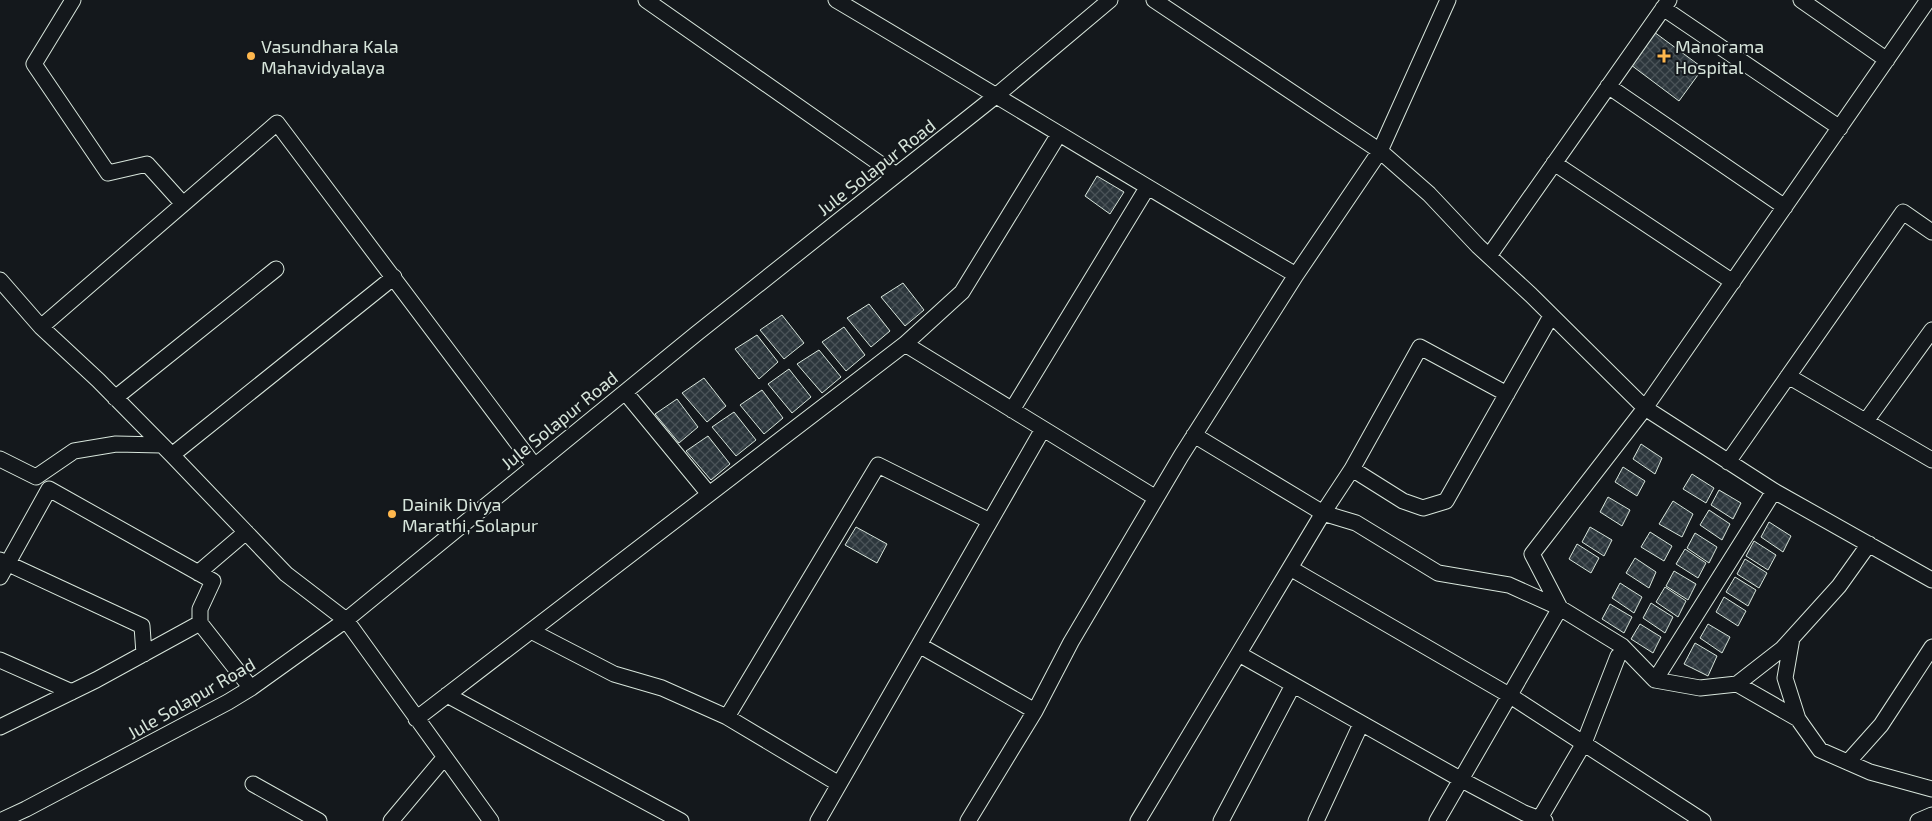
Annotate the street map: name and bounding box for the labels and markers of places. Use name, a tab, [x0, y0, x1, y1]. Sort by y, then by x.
place label: Vasundhara Kala Mahavidyalaya	[261, 35, 399, 78]
place label: Manorama Hospital	[1675, 35, 1764, 78]
marker: Manorama Hospital	[1657, 49, 1671, 63]
marker: Vasundhara Kala Mahavidyalaya	[245, 50, 257, 62]
place label: Dainik Divya Marathi, Solapur	[402, 493, 538, 536]
marker: Dainik Divya Marathi, Solapur	[386, 508, 398, 520]

